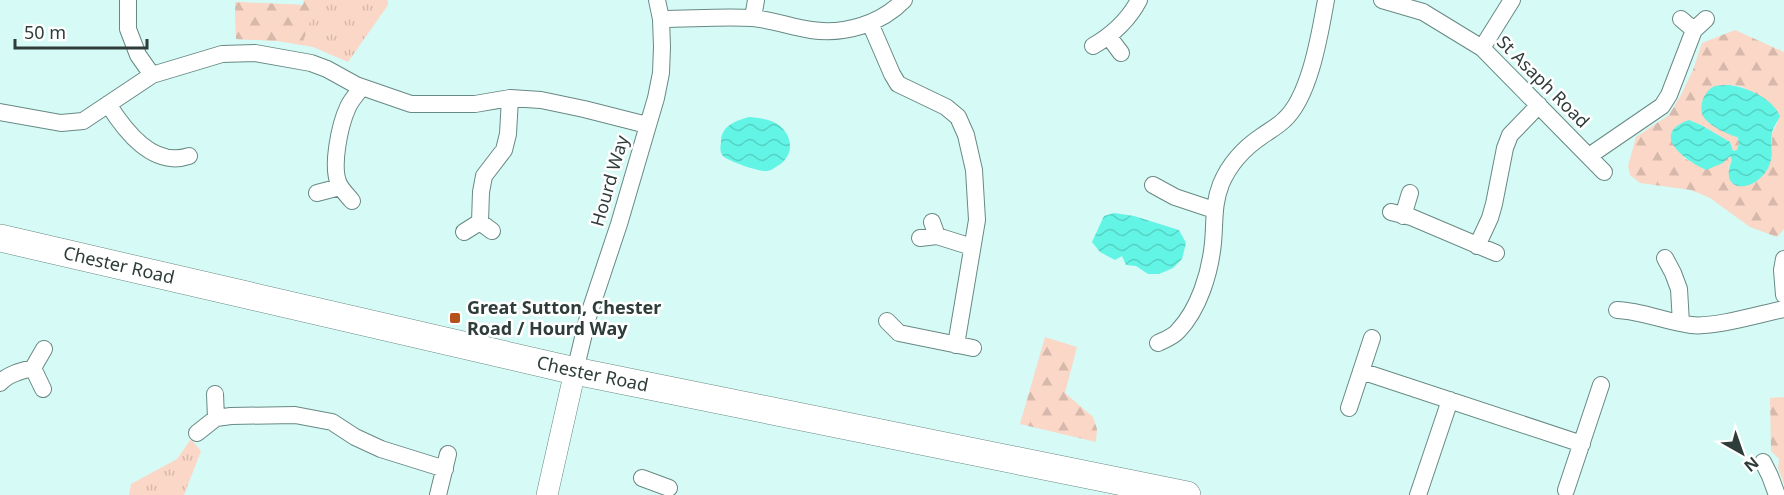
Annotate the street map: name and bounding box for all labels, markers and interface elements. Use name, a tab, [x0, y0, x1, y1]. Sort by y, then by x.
scale bar	[15, 12, 147, 50]
text: 50 m	[24, 20, 66, 44]
street label: St Asaph Road	[1492, 30, 1595, 133]
street label: Hourd Way	[585, 132, 634, 229]
street label: Chester Road	[61, 240, 177, 289]
place label: Great Sutton, Chester Road / Hourd Way	[467, 295, 661, 340]
marker: Great Sutton, Chester Road / Hourd Way	[448, 311, 462, 325]
street label: Chester Road	[535, 350, 651, 397]
north arrow	[1712, 423, 1772, 483]
text: N	[1740, 452, 1764, 477]

